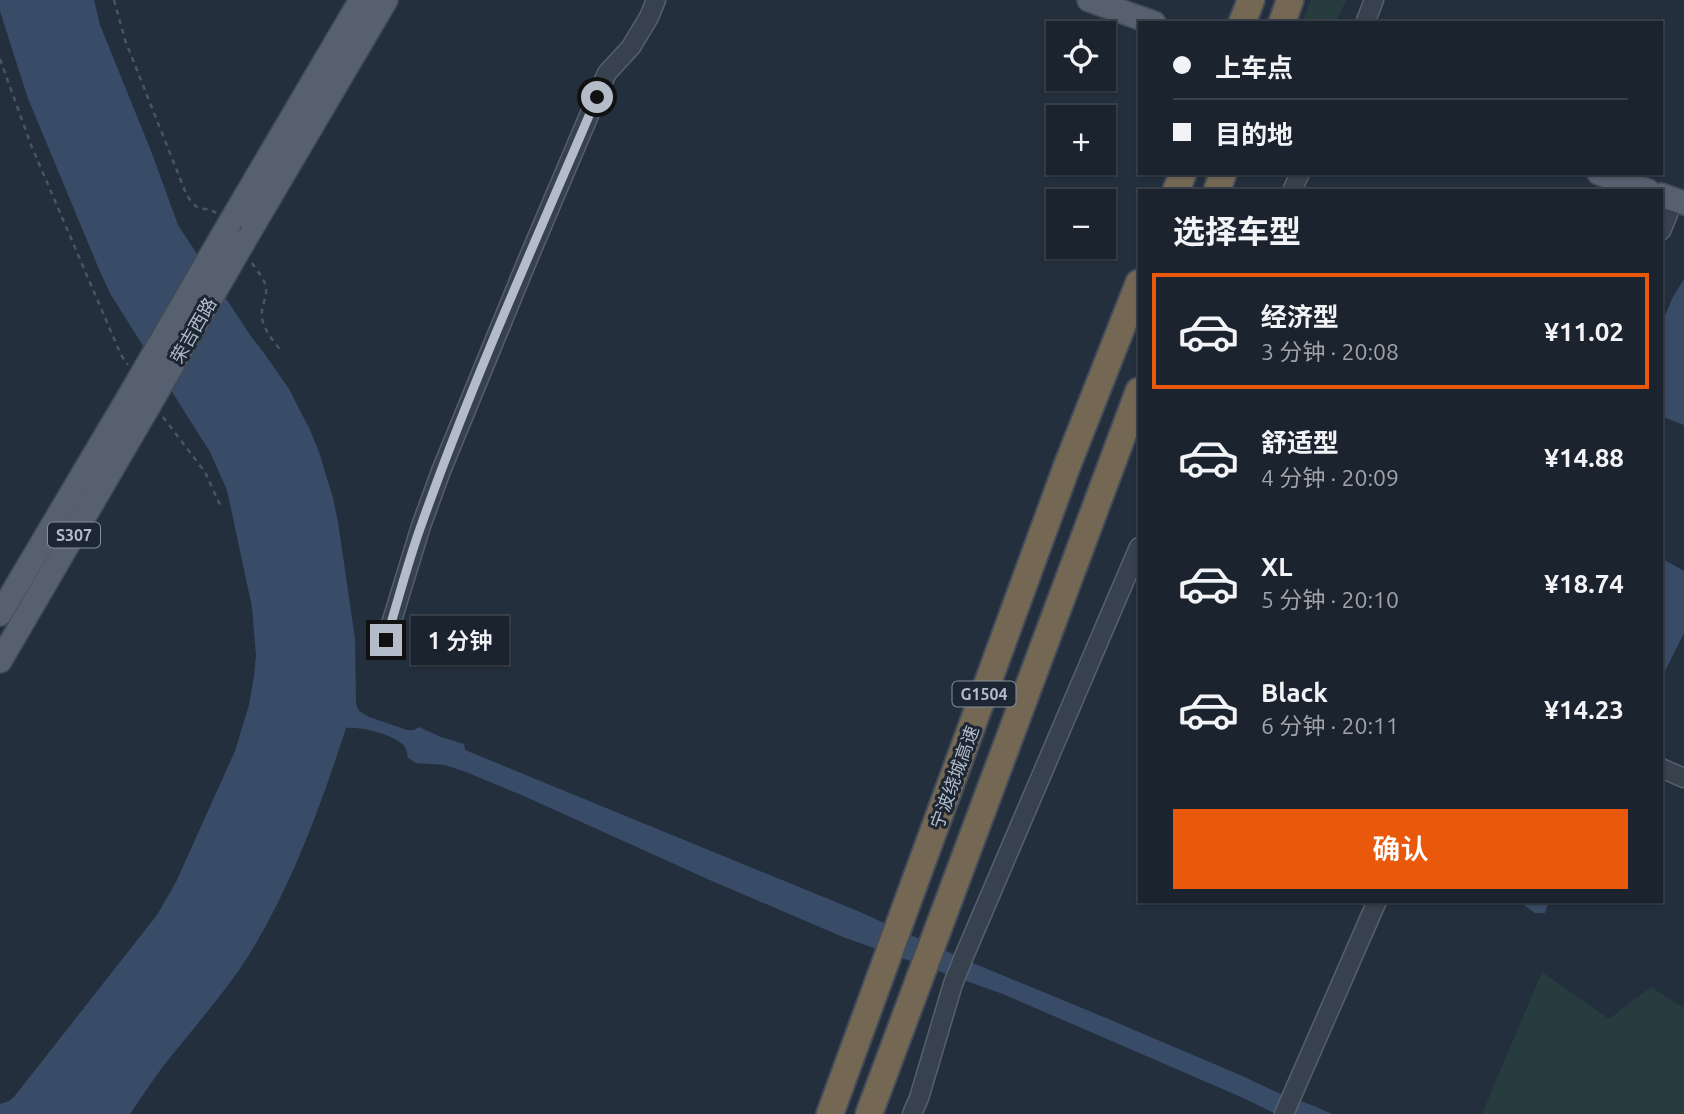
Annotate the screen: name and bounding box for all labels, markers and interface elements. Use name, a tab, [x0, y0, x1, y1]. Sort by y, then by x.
map controls	[1046, 21, 1116, 259]
button: locate	[1046, 21, 1116, 91]
text: 上车点	[1215, 53, 1293, 82]
route start	[581, 81, 613, 113]
button: +	[1046, 105, 1116, 175]
text: 目的地	[1215, 120, 1293, 149]
button: −	[1046, 189, 1116, 259]
text: 选择车型	[1173, 213, 1301, 249]
street label: 荣吉西路	[166, 294, 220, 366]
icon: car	[1177, 300, 1240, 363]
text: 经济型	[1261, 302, 1339, 331]
text: ¥11.02	[1544, 317, 1624, 346]
text: 3 分钟 · 20:08	[1261, 339, 1399, 364]
icon: car	[1177, 426, 1240, 489]
text: 舒适型	[1261, 428, 1339, 457]
text: ¥14.88	[1544, 443, 1624, 472]
text: 4 分钟 · 20:09	[1261, 465, 1399, 490]
road number: S307	[48, 522, 100, 548]
icon: car	[1177, 552, 1240, 615]
text: XL	[1261, 552, 1292, 581]
text: ¥18.74	[1544, 569, 1624, 598]
text: 5 分钟 · 20:10	[1261, 587, 1399, 612]
callout: 1 分钟	[410, 616, 508, 664]
route end	[370, 624, 402, 656]
text: 1 分钟	[428, 628, 492, 653]
icon: car	[1177, 678, 1240, 741]
text: Black	[1261, 678, 1328, 707]
road number: G1504	[953, 681, 1016, 706]
text: ¥14.23	[1544, 695, 1624, 724]
text: 6 分钟 · 20:11	[1261, 713, 1399, 738]
street label: 宁波绕城高速	[926, 723, 982, 831]
button: 确认	[1173, 809, 1628, 889]

